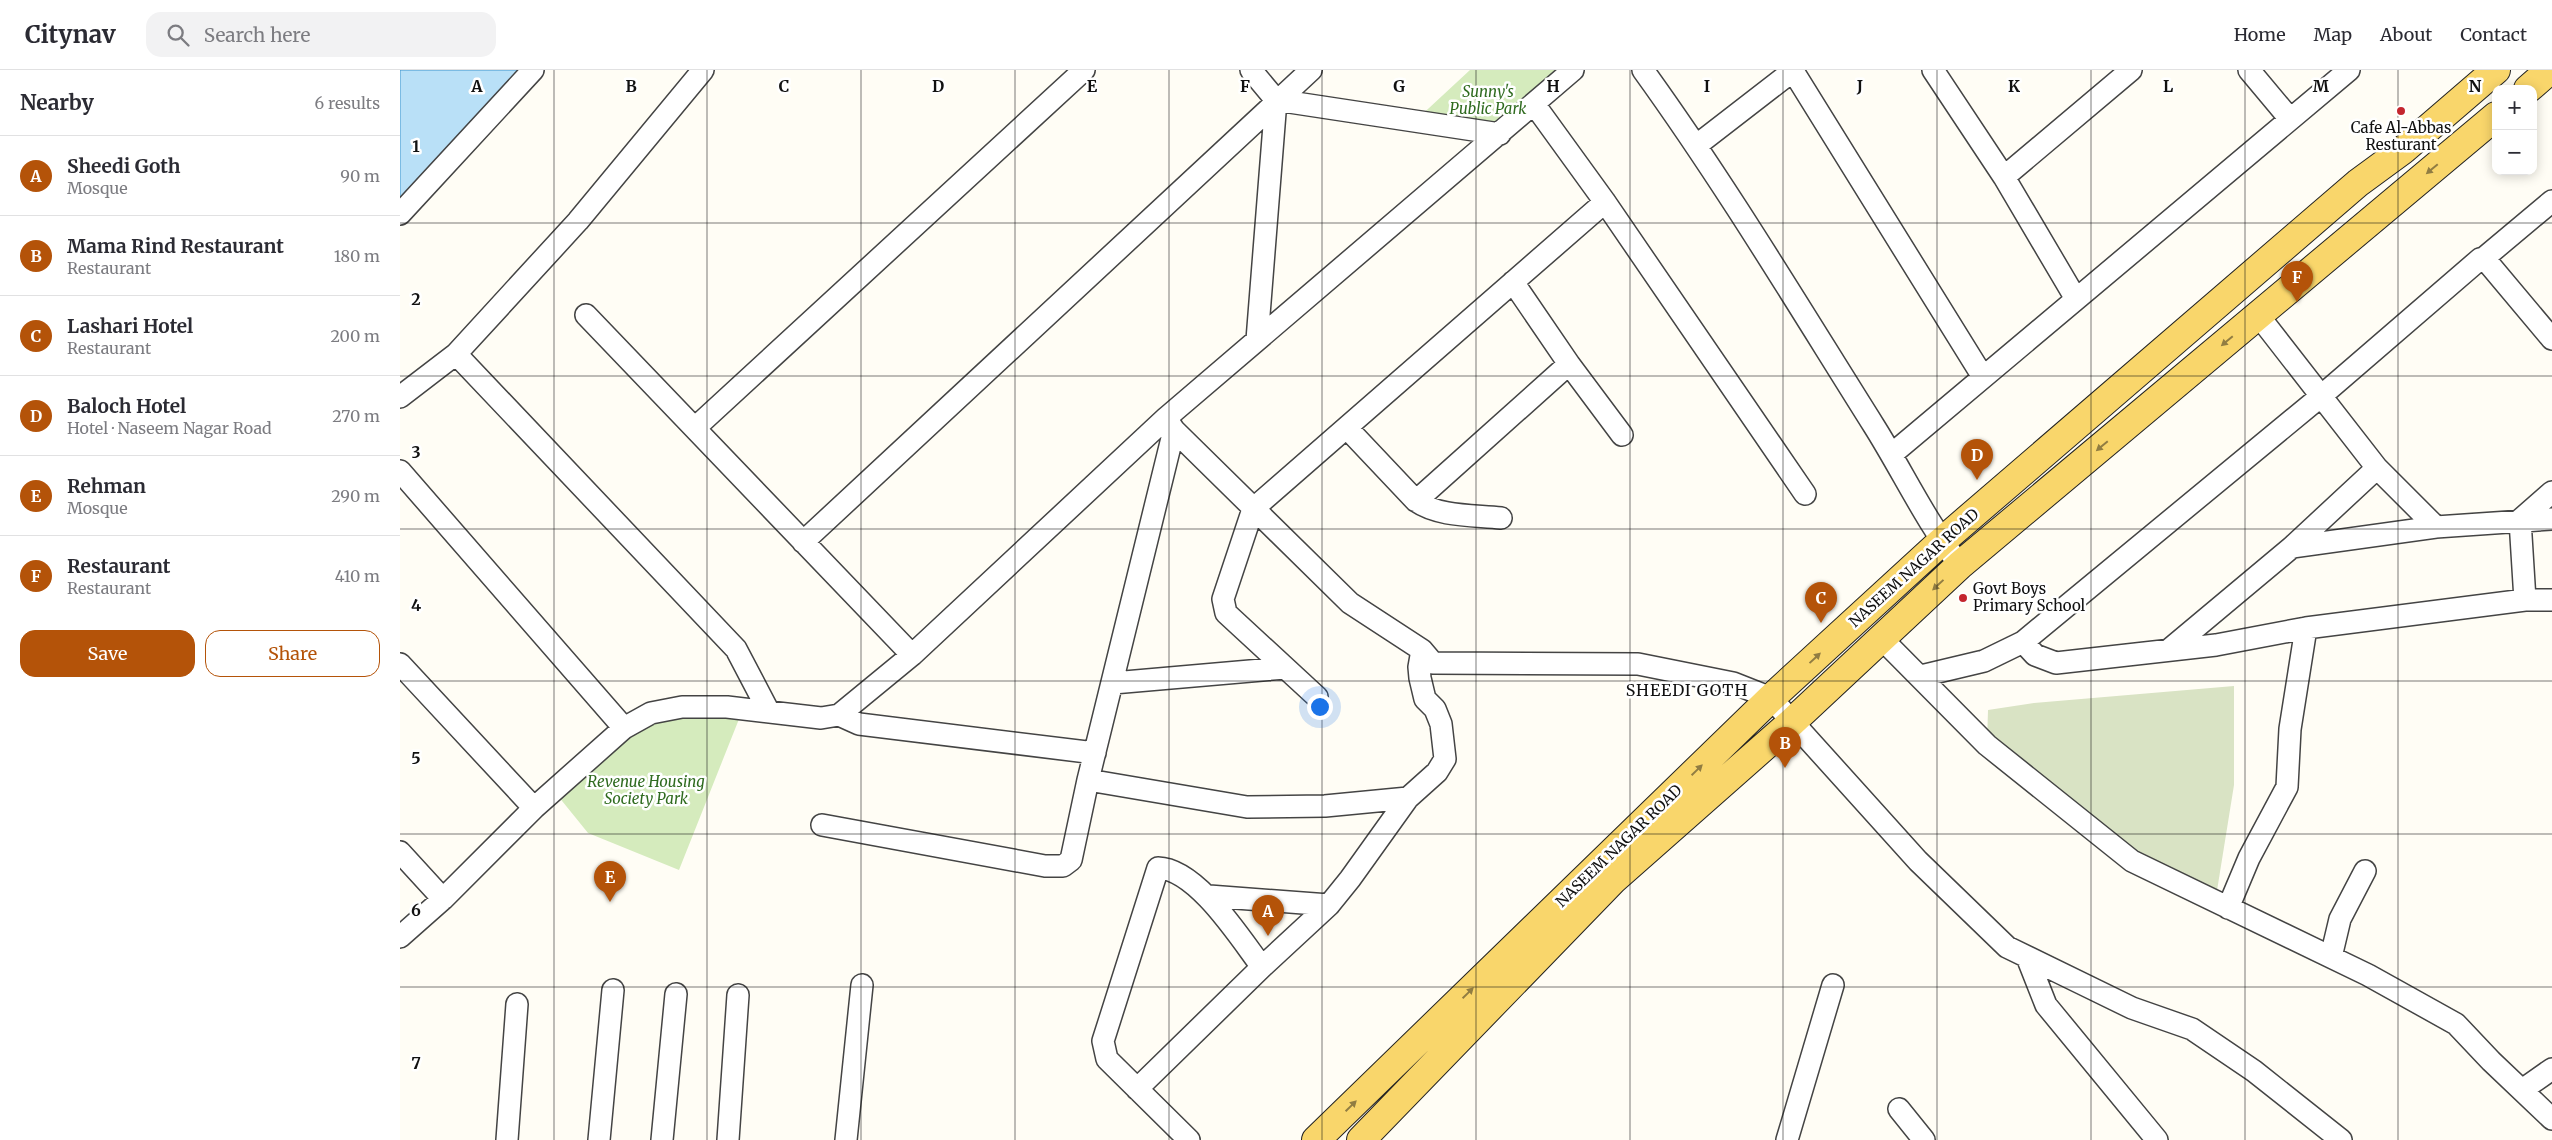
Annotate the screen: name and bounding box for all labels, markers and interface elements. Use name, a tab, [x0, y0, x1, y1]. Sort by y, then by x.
search box	[146, 12, 496, 57]
text: Citynav	[25, 19, 116, 50]
icon: search	[164, 21, 192, 49]
text: Search here	[204, 23, 310, 47]
text: Home	[2234, 23, 2286, 46]
text: Map	[2314, 23, 2352, 46]
text: About	[2380, 23, 2432, 46]
text: Contact	[2460, 23, 2527, 46]
text: A	[470, 76, 483, 96]
text: B	[625, 76, 637, 96]
text: C	[779, 76, 789, 96]
text: D	[932, 76, 944, 96]
text: E	[1087, 76, 1098, 96]
text: F	[1240, 76, 1250, 96]
text: G	[1393, 76, 1405, 96]
text: H	[1546, 76, 1560, 96]
text: I	[1704, 76, 1710, 96]
text: J	[1856, 76, 1863, 96]
text: K	[2008, 76, 2020, 96]
text: L	[2163, 76, 2173, 96]
text: M	[2313, 76, 2330, 96]
text: N	[2469, 76, 2482, 96]
park label: Sunny's Public Park	[1450, 82, 1527, 118]
map controls	[2492, 85, 2537, 175]
button: +	[2492, 85, 2537, 130]
text: Nearby	[20, 89, 94, 116]
text: 6 results	[315, 93, 380, 113]
marker: Cafe Al-Abbas Resturant	[2395, 105, 2407, 117]
place label: Cafe Al-Abbas Resturant	[2351, 118, 2451, 154]
button: −	[2492, 130, 2537, 175]
text: 1	[412, 136, 420, 156]
text: Sheedi Goth	[67, 154, 181, 178]
one-way arrow	[2425, 164, 2438, 175]
text: A	[30, 166, 42, 186]
text: 90 m	[340, 166, 380, 186]
text: Mosque	[67, 178, 128, 198]
text: Mama Rind Restaurant	[67, 234, 284, 258]
text: B	[30, 246, 42, 266]
text: 180 m	[334, 246, 380, 266]
text: Restaurant	[67, 258, 151, 278]
pin: F	[2281, 261, 2313, 302]
text: 2	[411, 289, 421, 309]
text: Lashari Hotel	[67, 314, 193, 338]
text: C	[31, 326, 41, 346]
text: 200 m	[330, 326, 380, 346]
one-way arrow	[2220, 336, 2233, 347]
text: Restaurant	[67, 338, 151, 358]
text: Baloch Hotel	[67, 394, 186, 418]
text: D	[30, 406, 42, 426]
text: 270 m	[332, 406, 380, 426]
text: Hotel · Naseem Nagar Road	[67, 418, 272, 438]
pin: D	[1961, 439, 1993, 480]
one-way arrow	[2096, 440, 2109, 451]
text: 3	[411, 442, 421, 462]
text: Rehman	[67, 474, 146, 498]
text: E	[31, 486, 41, 506]
text: 290 m	[331, 486, 380, 506]
text: Mosque	[67, 498, 128, 518]
street label: NASEEM NAGAR ROAD	[1845, 504, 1982, 631]
text: Restaurant	[67, 554, 170, 578]
text: F	[31, 566, 41, 586]
text: 410 m	[335, 566, 380, 586]
text: Restaurant	[67, 578, 151, 598]
one-way arrow	[1933, 579, 1945, 591]
place label: Govt Boys Primary School	[1973, 579, 2086, 615]
pin: C	[1805, 582, 1837, 623]
marker: Govt Boys Primary School	[1957, 592, 1969, 604]
text: 4	[411, 595, 421, 615]
button: Save	[20, 630, 195, 677]
button: Share	[205, 630, 380, 677]
one-way arrow	[1809, 652, 1821, 664]
district label: SHEEDI GOTH	[1626, 680, 1748, 700]
your location	[1307, 694, 1333, 720]
pin: B	[1769, 727, 1801, 768]
text: 5	[411, 748, 421, 768]
one-way arrow	[1691, 764, 1703, 776]
park label: Revenue Housing Society Park	[587, 772, 705, 808]
street label: NASEEM NAGAR ROAD	[1552, 780, 1686, 911]
pin: E	[594, 861, 626, 902]
pin: A	[1252, 895, 1284, 936]
text: 6	[411, 900, 421, 920]
one-way arrow	[1461, 987, 1473, 999]
text: 7	[411, 1053, 421, 1073]
one-way arrow	[1345, 1100, 1357, 1112]

